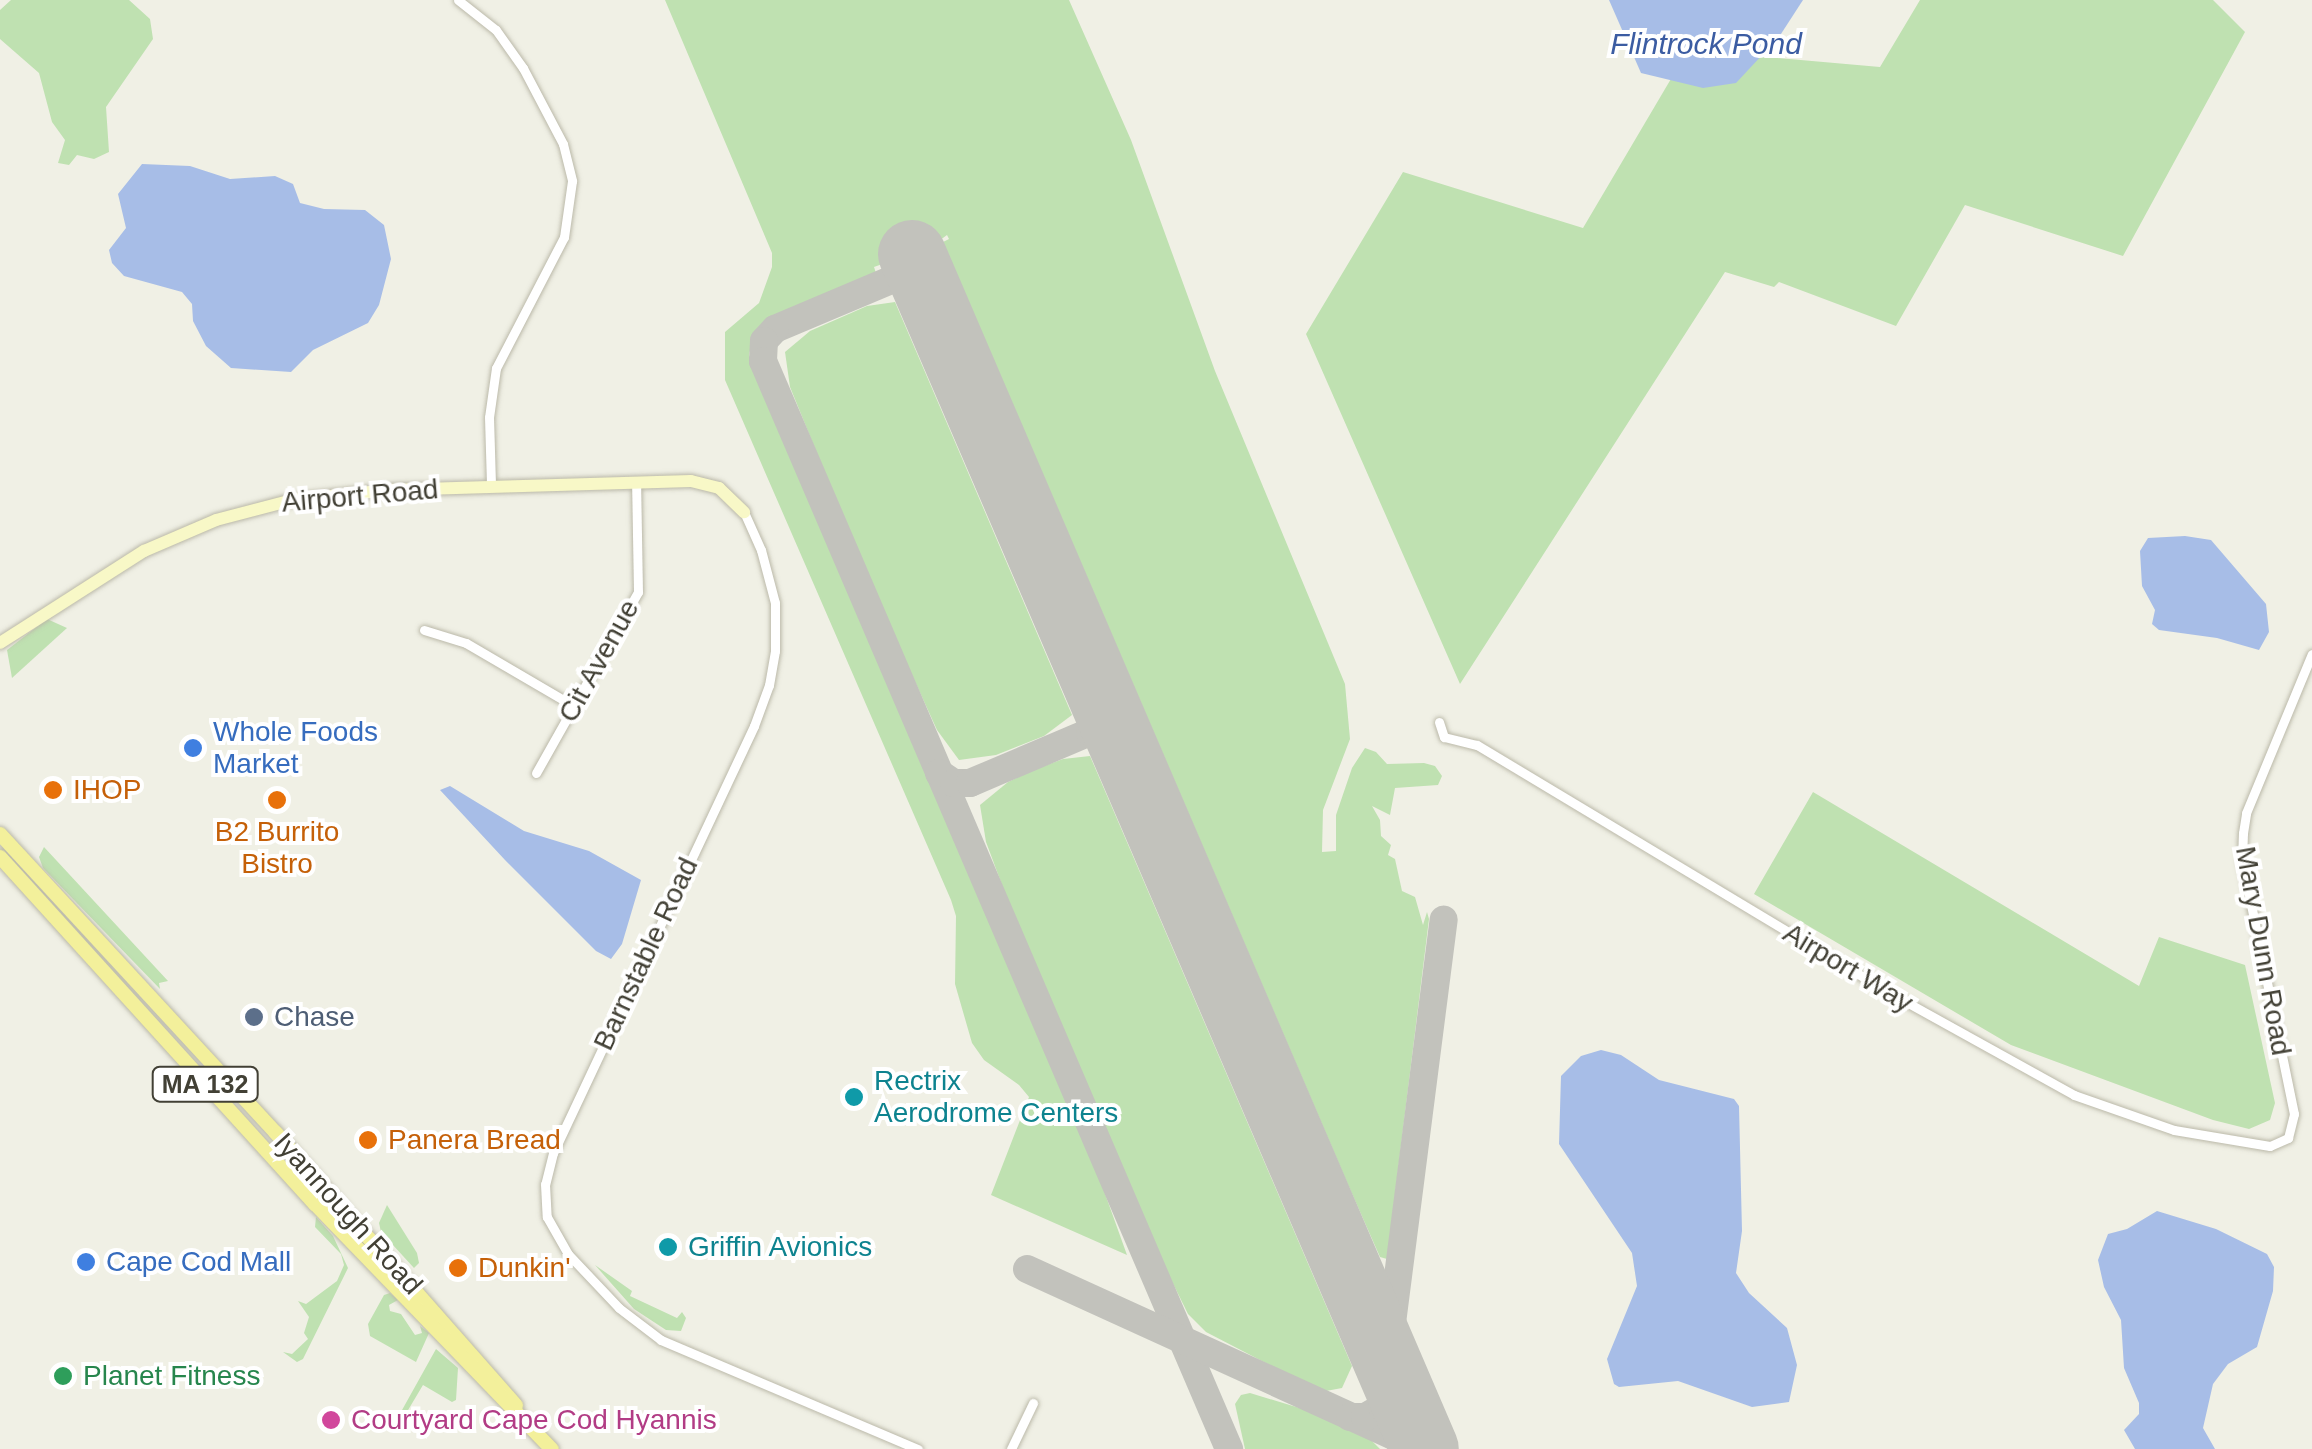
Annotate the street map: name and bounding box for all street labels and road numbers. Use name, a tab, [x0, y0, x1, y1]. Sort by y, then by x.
street label: Airport Road	[280, 472, 440, 520]
street label: Cit Avenue	[551, 593, 647, 729]
street label: Mary Dunn Road	[2228, 844, 2298, 1058]
street label: Barnstable Road	[587, 852, 705, 1056]
street label: Airport Way	[1777, 916, 1919, 1020]
road number: MA 132	[150, 1064, 260, 1104]
street label: Iyannough Road	[267, 1126, 429, 1302]

